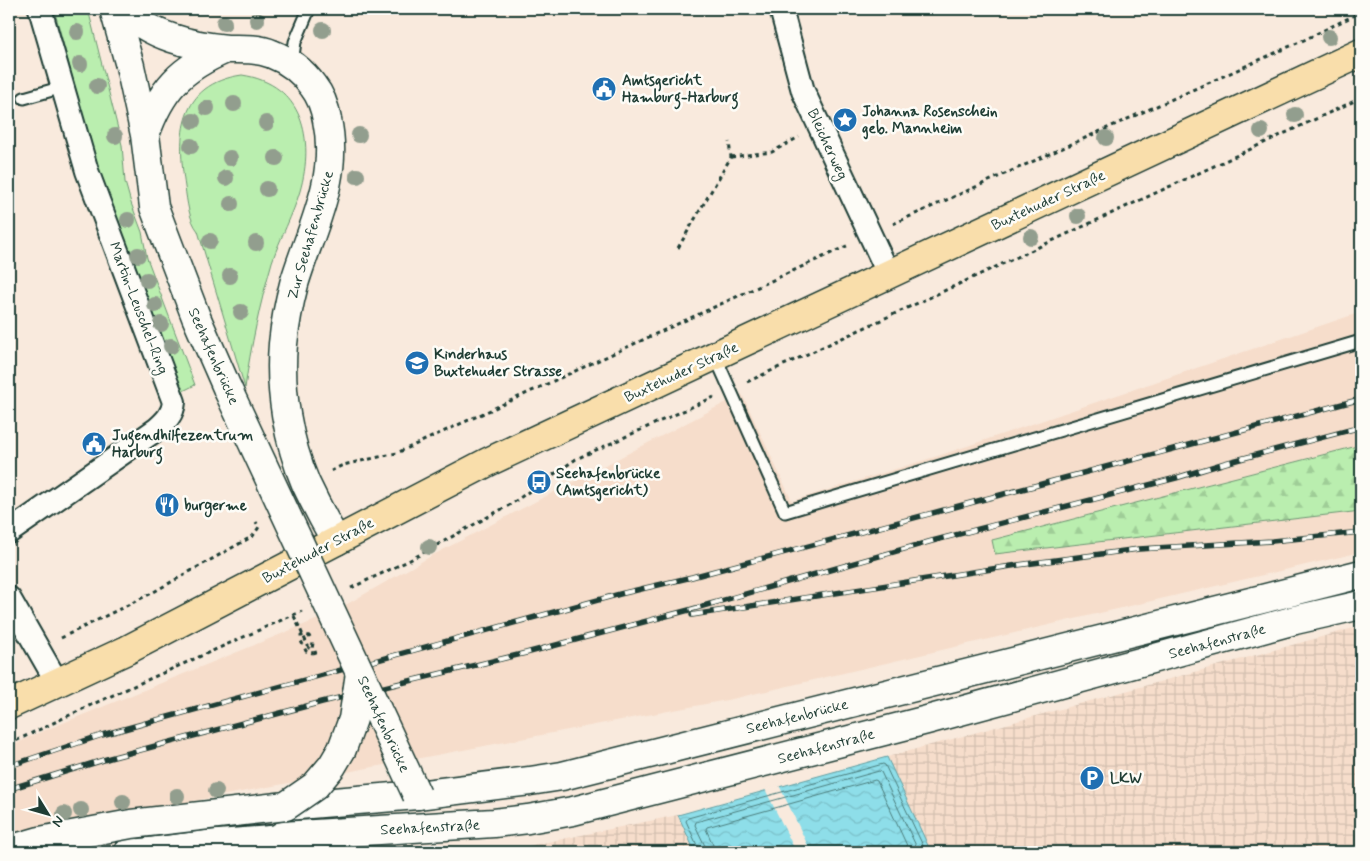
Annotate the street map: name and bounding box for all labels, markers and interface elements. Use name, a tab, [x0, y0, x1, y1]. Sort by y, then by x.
place label: Amtsgericht Hamburg-Harburg	[622, 71, 738, 110]
public building icon: Amtsgericht Hamburg-Harburg	[591, 76, 617, 102]
place label: Johanna Rosenschein geb. Mannheim	[862, 102, 998, 140]
street label: Bleicherweg	[801, 106, 852, 184]
place icon: Johanna Rosenschein geb. Mannheim	[832, 107, 858, 133]
street label: Buxtehuder Straße	[988, 166, 1109, 236]
street label: Zur Seehafenbrücke	[283, 168, 339, 302]
street label: Martin-Leuschel-Ring	[103, 239, 173, 378]
street label: Seehafenbrücke	[183, 305, 243, 408]
street label: Buxtehuder Straße	[621, 338, 742, 408]
place label: Kinderhaus Buxtehuder Strasse	[434, 345, 562, 382]
school or university icon: Kinderhaus Buxtehuder Strasse	[404, 350, 430, 376]
place label: Jugendhilfezentrum Harburg	[112, 426, 253, 465]
public building icon: Jugendhilfezentrum Harburg	[81, 431, 107, 457]
place label: Seehafenbrücke (Amtsgericht)	[556, 464, 661, 502]
bus stop icon: Seehafenbrücke (Amtsgericht)	[526, 469, 552, 495]
restaurant icon: burgerme	[154, 492, 180, 518]
place label: burgerme	[184, 496, 247, 518]
street label: Buxtehuder Straße	[259, 513, 378, 589]
street label: Seehafenstraße	[1167, 619, 1268, 665]
street label: Seehafenbrücke	[352, 673, 414, 776]
street label: Seehafenbrücke	[744, 695, 850, 739]
street label: Seehafenstraße	[776, 724, 877, 770]
parking icon: LKW	[1079, 765, 1105, 791]
place label: LKW	[1110, 769, 1142, 789]
north arrow	[22, 788, 72, 838]
text: N	[48, 812, 68, 830]
street label: Seehafenstraße	[380, 815, 480, 841]

